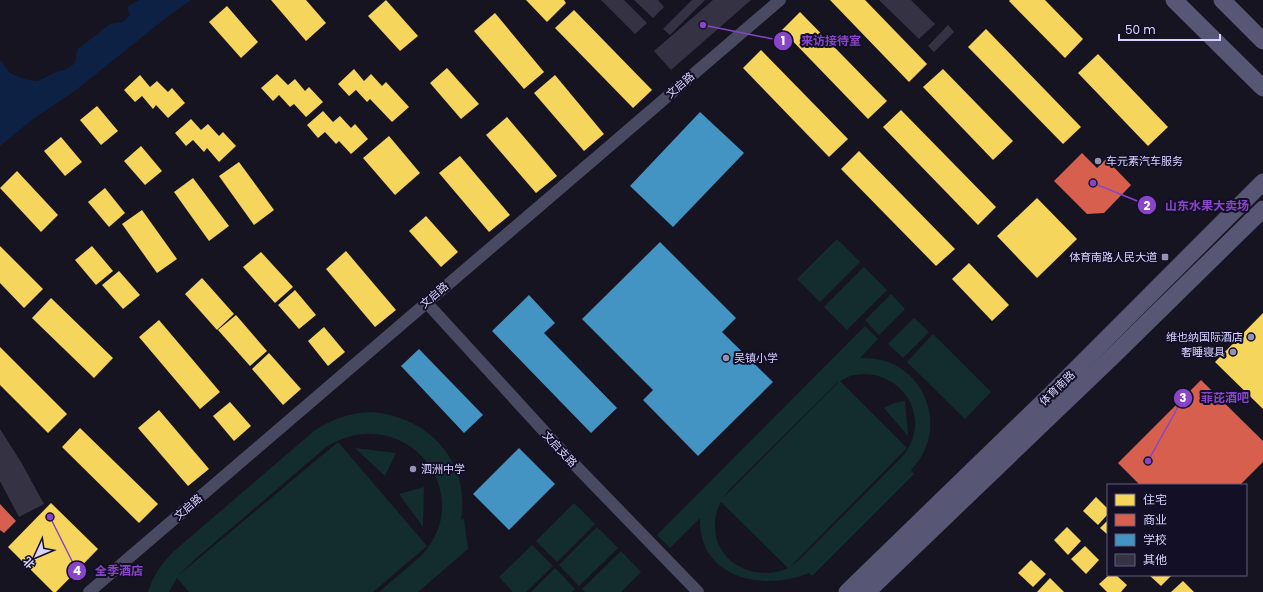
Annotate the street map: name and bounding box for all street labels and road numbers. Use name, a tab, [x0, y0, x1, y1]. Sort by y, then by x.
street label: 文启路	[662, 68, 698, 102]
street label: 文启路	[416, 278, 452, 312]
street label: 体育南路	[1036, 367, 1078, 409]
street label: 文启支路	[539, 427, 581, 471]
street label: 文启路	[170, 490, 206, 524]

